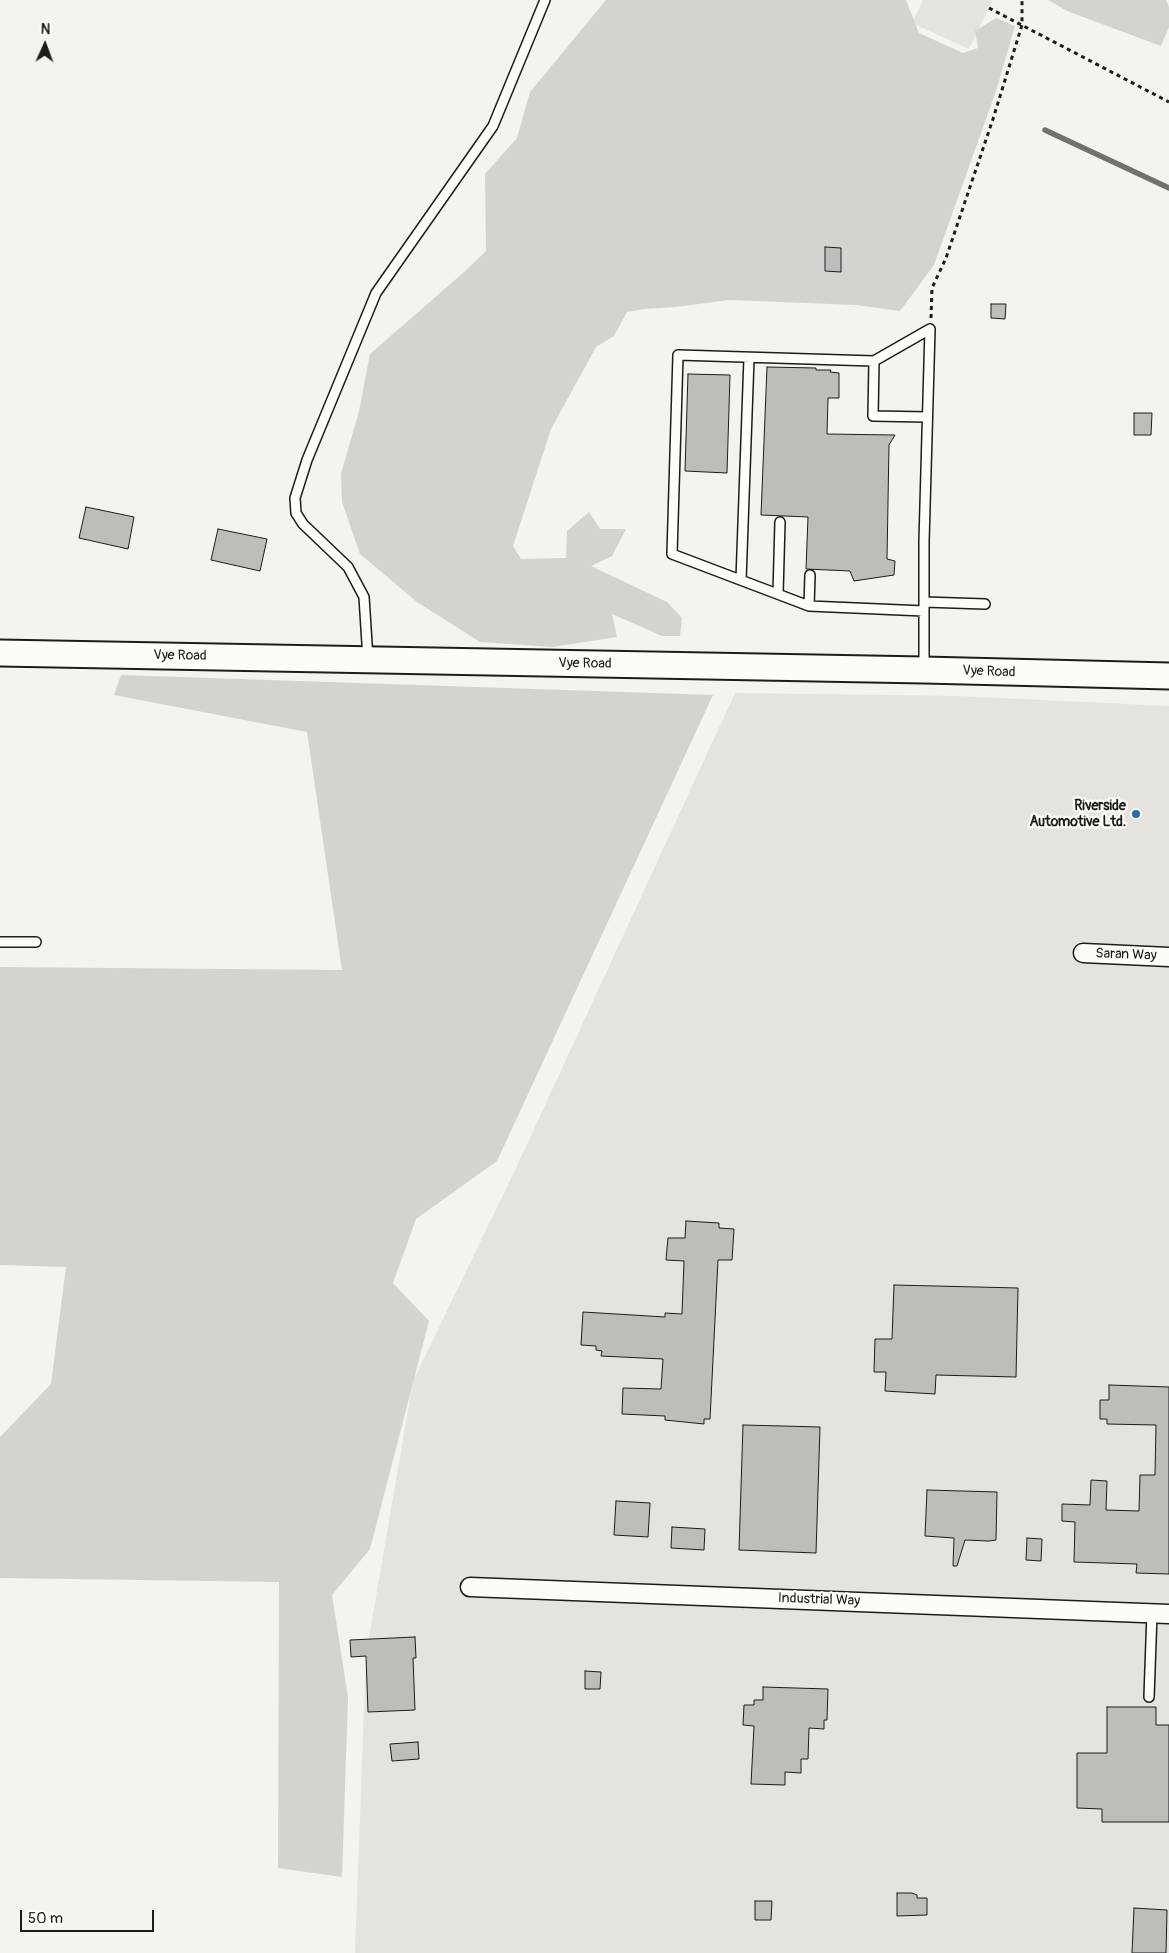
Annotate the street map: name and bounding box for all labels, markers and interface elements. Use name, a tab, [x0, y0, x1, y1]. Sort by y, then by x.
north arrow	[20, 20, 70, 70]
text: N	[41, 21, 51, 38]
street label: Vye Road	[153, 647, 207, 665]
street label: Vye Road	[558, 655, 612, 673]
street label: Vye Road	[962, 663, 1016, 681]
place label: Riverside Automotive Ltd.	[1029, 798, 1126, 830]
marker: Riverside Automotive Ltd.	[1130, 808, 1142, 820]
street label: Saran Way	[1095, 946, 1157, 964]
street label: Industrial Way	[777, 1590, 861, 1610]
scale bar	[22, 1900, 156, 1932]
text: 50 m	[28, 1909, 63, 1928]

